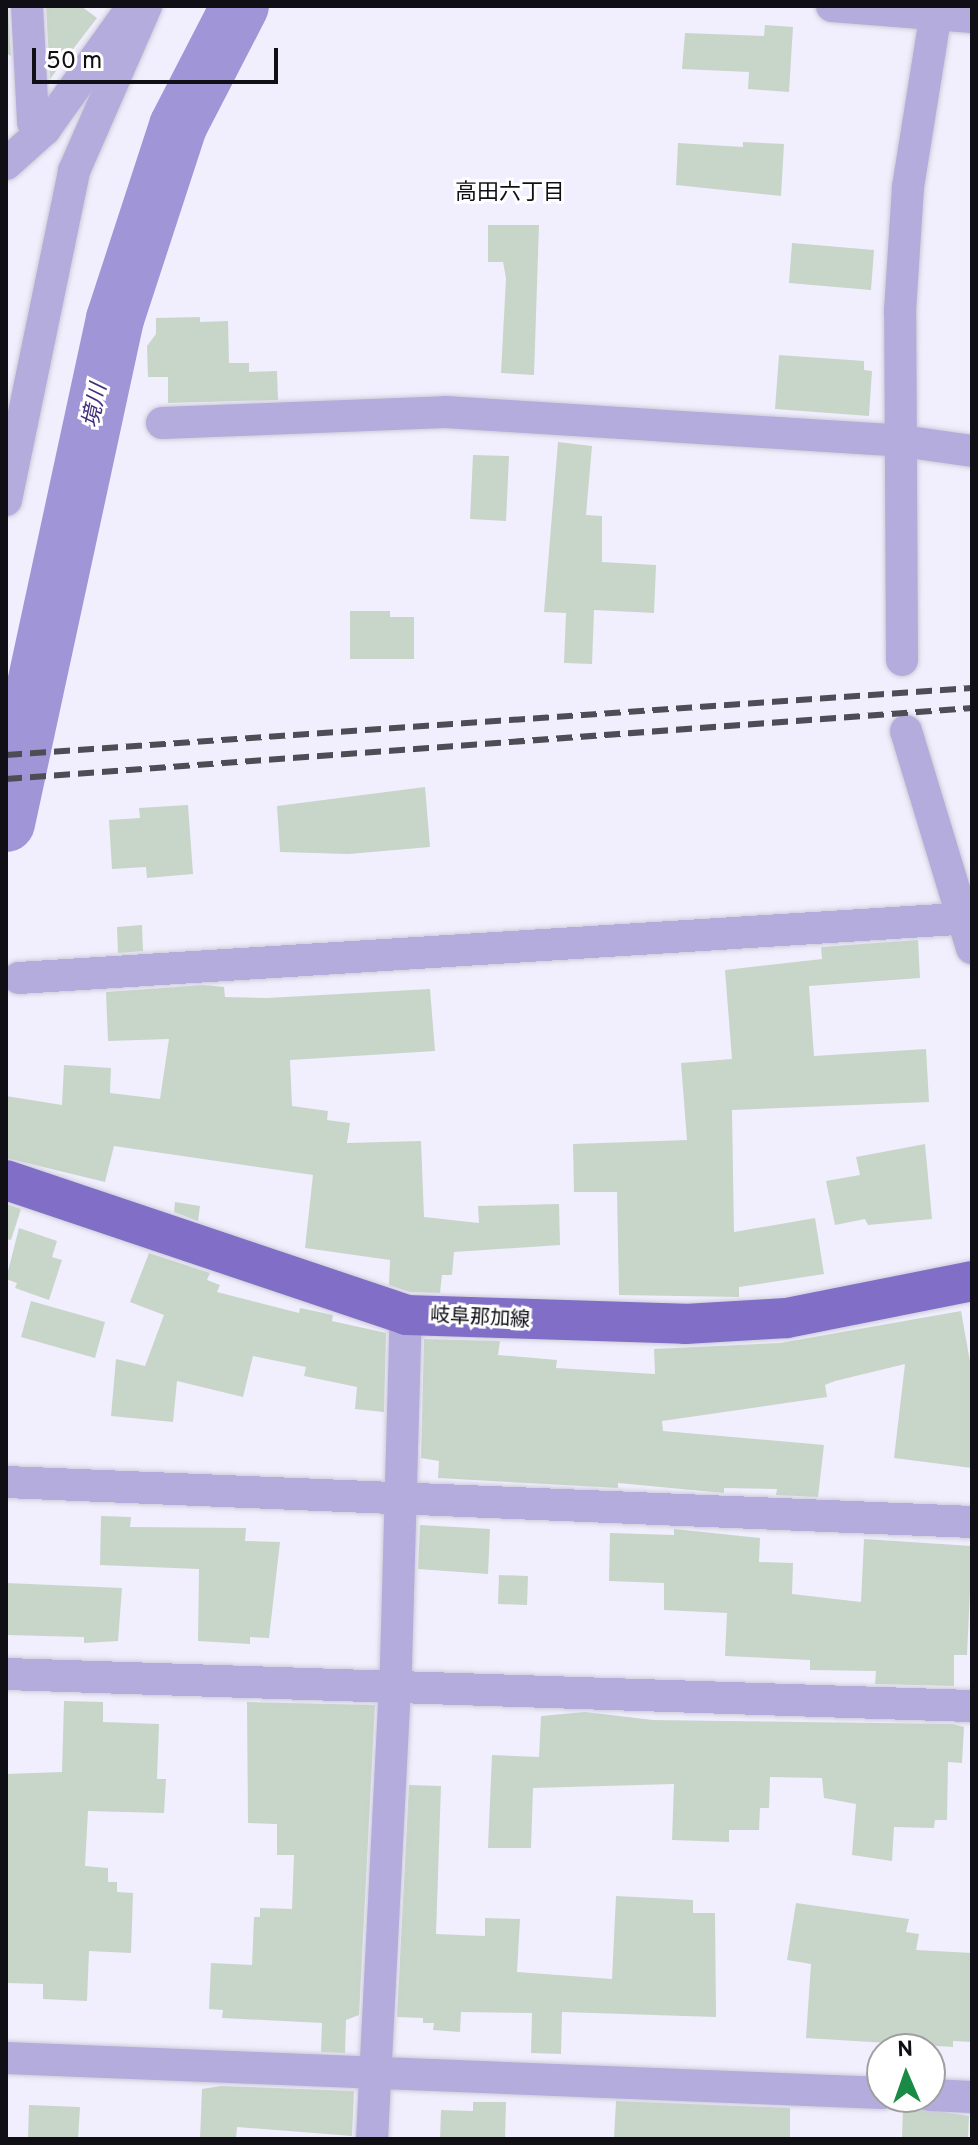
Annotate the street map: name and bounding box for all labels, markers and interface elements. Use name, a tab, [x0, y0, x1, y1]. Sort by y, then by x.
scale bar	[36, 32, 282, 82]
text: 50 m	[46, 47, 102, 77]
district label: 高田六丁目	[455, 181, 565, 207]
water label: 境川	[79, 382, 113, 430]
street label: 岐阜那加線	[429, 1304, 531, 1334]
north arrow	[866, 2033, 946, 2113]
text: N	[897, 2037, 914, 2064]

